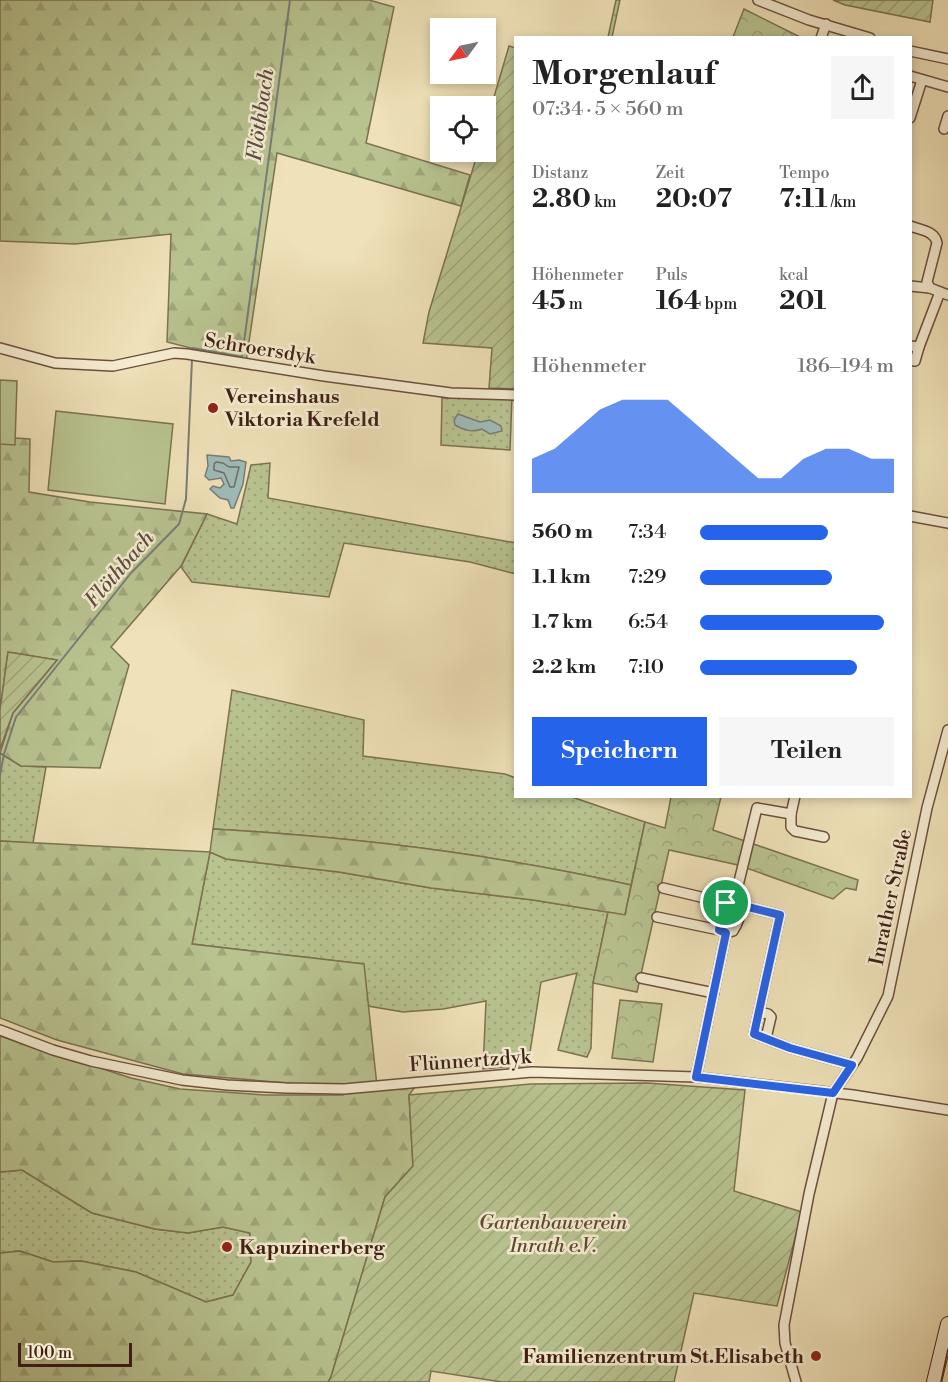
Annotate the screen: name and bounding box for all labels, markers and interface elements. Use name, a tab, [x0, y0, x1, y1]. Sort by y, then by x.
north arrow	[430, 18, 496, 84]
map controls	[430, 18, 496, 162]
text: Morgenlauf	[532, 54, 715, 95]
button: share	[831, 56, 894, 119]
water label: Flöthbach	[242, 67, 280, 163]
button: locate	[430, 96, 496, 162]
text: 07:34 · 5 × 560 m	[532, 97, 684, 122]
text: Distanz	[532, 163, 588, 183]
text: Zeit	[656, 163, 685, 183]
text: Tempo	[779, 163, 829, 183]
text: 2.80	[532, 183, 591, 215]
text: 20:07	[656, 183, 732, 215]
text: 7:11	[779, 183, 827, 215]
text: km	[591, 192, 617, 212]
text: /km	[827, 192, 856, 212]
text: Höhenmeter	[532, 265, 624, 285]
text: Puls	[656, 265, 688, 285]
text: kcal	[779, 265, 808, 285]
text: 45	[532, 285, 566, 317]
text: 164	[656, 285, 702, 317]
text: 201	[779, 285, 826, 317]
text: m	[566, 294, 583, 314]
text: bpm	[702, 294, 737, 314]
street label: Schroersdyk	[202, 328, 319, 371]
text: Höhenmeter	[532, 354, 646, 379]
text: 186–194 m	[797, 354, 894, 379]
place label: Vereinshaus Viktoria Krefeld	[224, 385, 380, 433]
marker: Vereinshaus Viktoria Krefeld	[206, 401, 220, 415]
text: 560 m	[532, 520, 593, 545]
text: 7:34	[628, 520, 666, 545]
water label: Flöthbach	[79, 526, 160, 613]
text: 1.1 km	[532, 565, 591, 590]
text: 7:29	[628, 565, 666, 590]
text: 1.7 km	[532, 610, 593, 635]
text: 6:54	[628, 610, 668, 635]
text: 2.2 km	[532, 655, 596, 680]
text: 7:10	[628, 655, 664, 680]
button: Speichern	[532, 717, 707, 786]
button: Teilen	[719, 717, 894, 786]
street label: Inrather Straße	[865, 827, 918, 968]
pin	[700, 877, 751, 928]
icon: arrive	[709, 886, 742, 919]
street label: Flünnertzdyk	[408, 1045, 533, 1078]
park label: Gartenbauverein Inrath e.V.	[479, 1211, 628, 1259]
place label: Kapuzinerberg	[239, 1236, 385, 1261]
marker: Kapuzinerberg	[220, 1240, 234, 1254]
scale bar	[18, 1340, 132, 1368]
text: 100 m	[27, 1343, 72, 1363]
place label: Familienzentrum St.Elisabeth	[523, 1345, 805, 1370]
marker: Familienzentrum St.Elisabeth	[809, 1349, 823, 1363]

